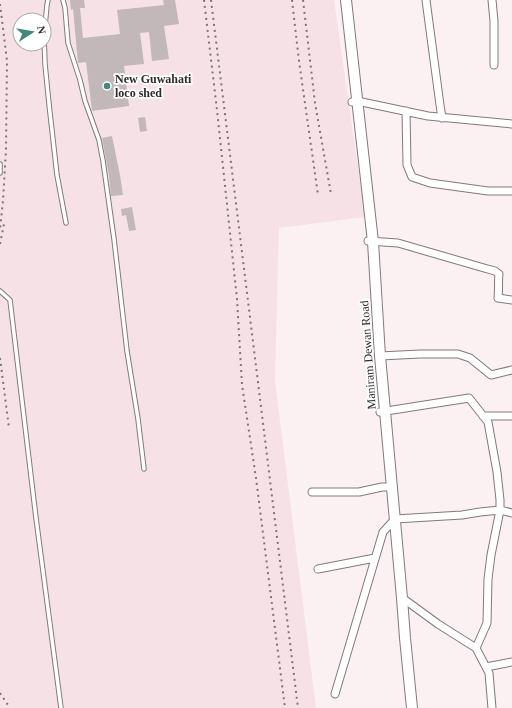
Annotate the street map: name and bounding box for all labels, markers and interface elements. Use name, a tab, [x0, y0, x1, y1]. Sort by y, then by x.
north arrow	[12, 12, 52, 52]
text: N	[35, 25, 48, 35]
place label: New Guwahati loco shed	[115, 72, 192, 100]
marker: New Guwahati loco shed	[102, 81, 112, 91]
street label: Maniram Dewan Road	[357, 300, 379, 410]

